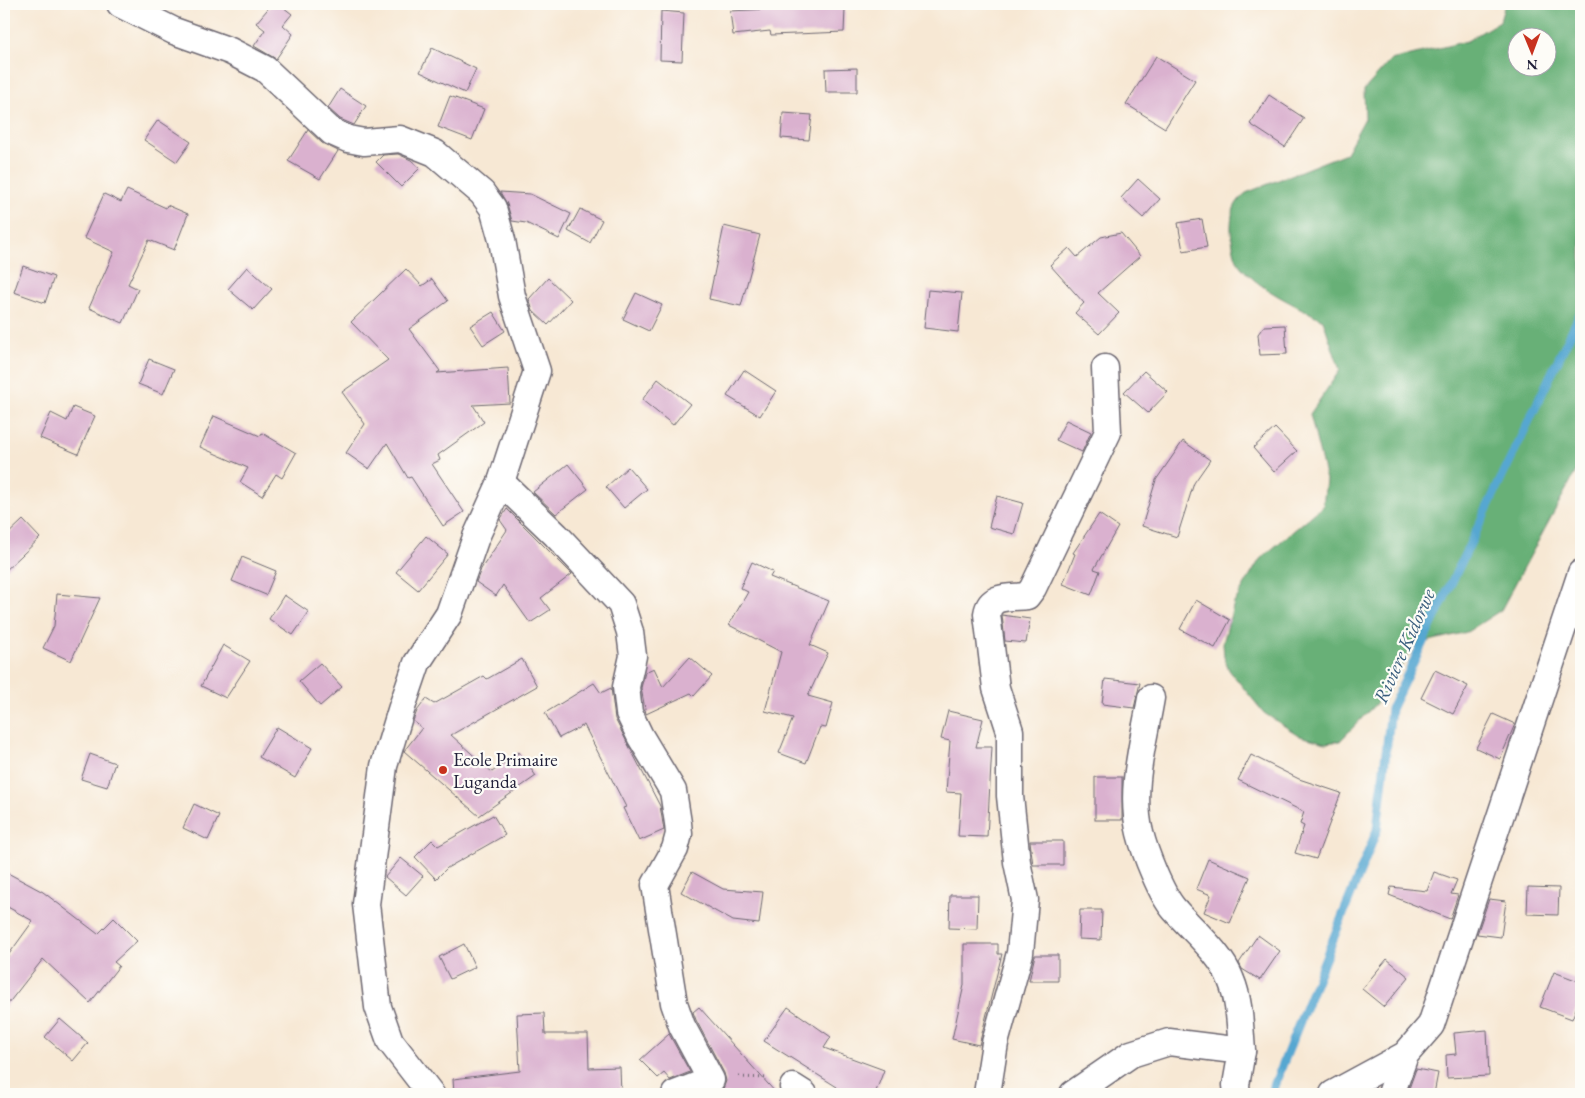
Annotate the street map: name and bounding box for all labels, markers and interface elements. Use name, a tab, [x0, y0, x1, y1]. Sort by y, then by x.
north arrow	[1508, 28, 1558, 78]
text: N	[1526, 56, 1538, 74]
water label: Riviere Kidorwe	[1367, 584, 1441, 707]
place label: Ecole Primaire Luganda	[453, 747, 558, 794]
marker: Ecole Primaire Luganda	[437, 764, 449, 776]

